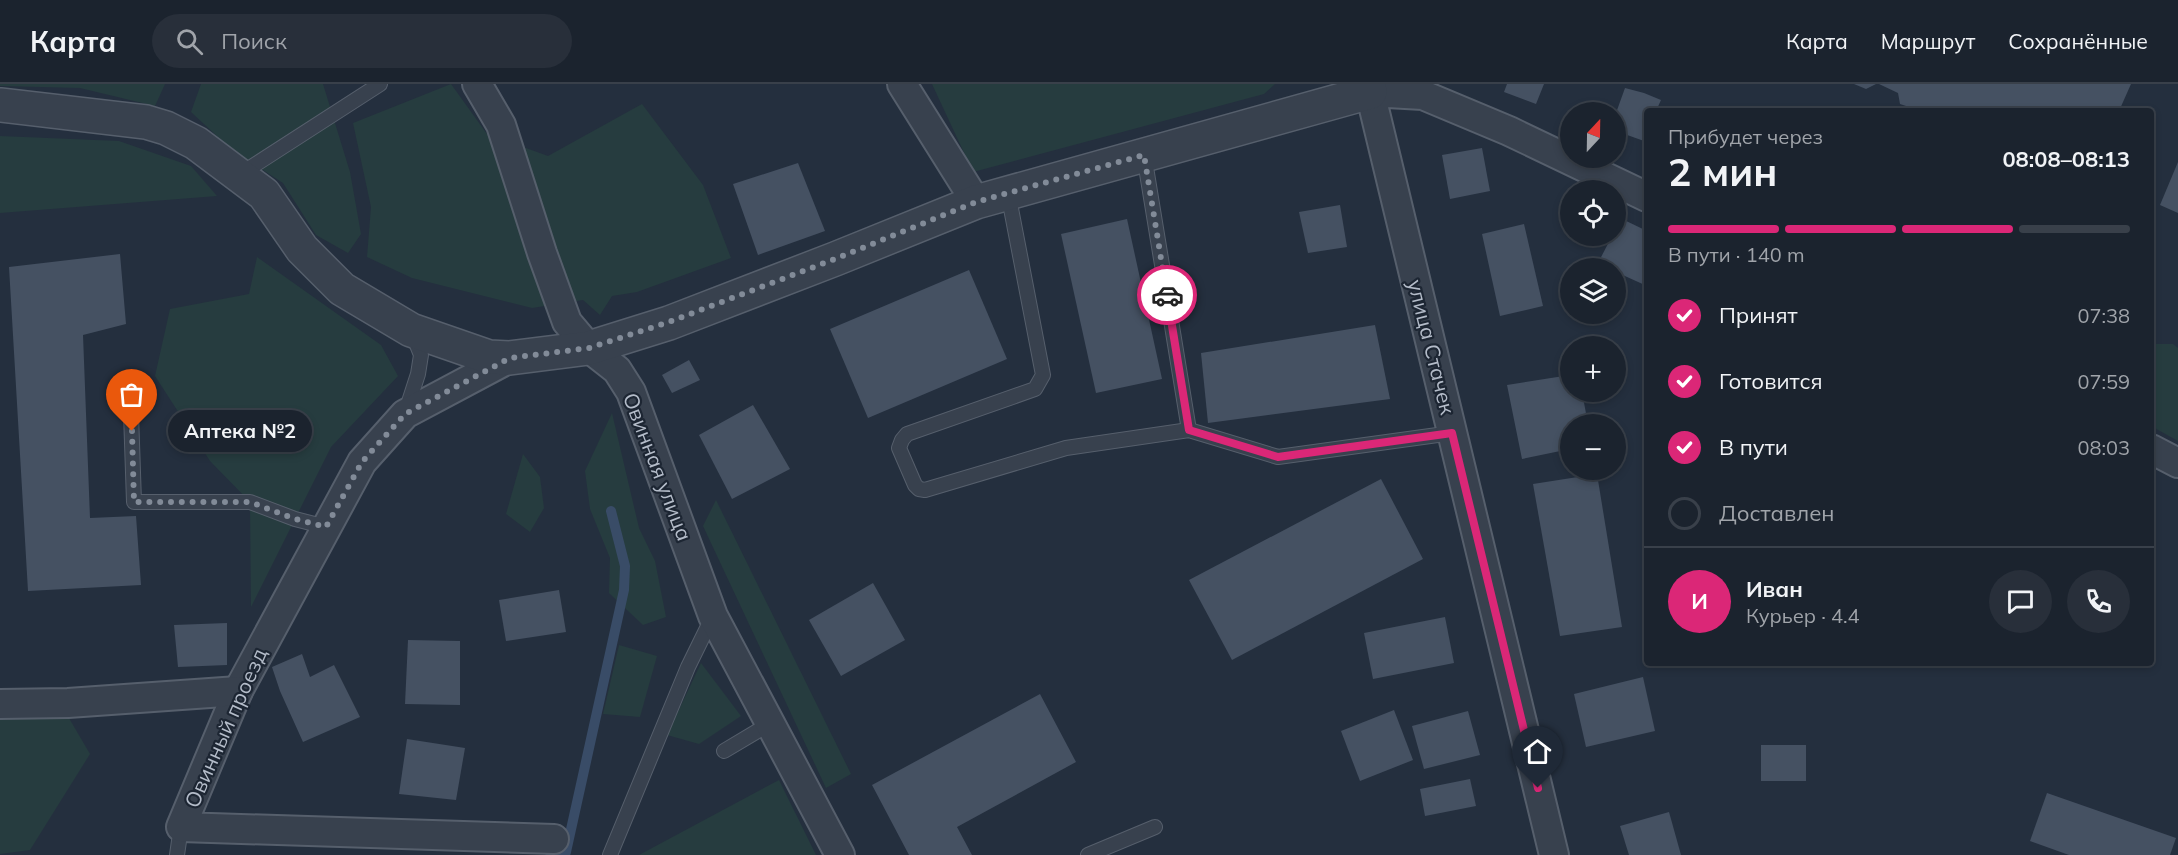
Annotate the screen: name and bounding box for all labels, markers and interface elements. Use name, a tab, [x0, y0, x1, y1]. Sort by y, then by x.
search box	[152, 14, 572, 68]
text: Карта	[30, 24, 116, 59]
icon: search	[173, 25, 206, 58]
text: Поиск	[221, 27, 287, 55]
text: Карта	[1786, 28, 1848, 54]
text: Маршрут	[1881, 28, 1975, 54]
text: Сохранённые	[2008, 28, 2148, 54]
north arrow	[1560, 102, 1626, 168]
map controls	[1560, 102, 1626, 480]
text: Прибудет через	[1668, 124, 1823, 149]
text: 08:08–08:13	[2002, 145, 2130, 173]
text: 2 мин	[1668, 147, 1777, 196]
button: locate	[1560, 180, 1626, 246]
text: В пути · 140 m	[1668, 242, 1804, 267]
button: layers	[1560, 258, 1626, 324]
courier	[1137, 265, 1197, 325]
street label: улица Стачек	[1403, 277, 1461, 418]
icon: car	[1151, 279, 1184, 312]
icon: check	[1668, 299, 1701, 332]
text: Принят	[1719, 301, 1798, 329]
text: 07:38	[2077, 303, 2130, 328]
button: +	[1560, 336, 1626, 402]
icon: check	[1668, 365, 1701, 398]
text: Готовится	[1719, 367, 1823, 395]
pin	[106, 369, 157, 431]
text: 07:59	[2077, 369, 2130, 394]
icon: bag	[115, 378, 148, 411]
street label: Овинная улица	[618, 389, 698, 544]
callout: Аптека №2	[168, 410, 312, 452]
button: −	[1560, 414, 1626, 480]
text: Аптека №2	[184, 418, 296, 443]
icon: check	[1668, 431, 1701, 464]
text: В пути	[1719, 433, 1788, 461]
text: 08:03	[2077, 435, 2130, 460]
text: Доставлен	[1719, 499, 1835, 527]
button: chat	[1989, 570, 2052, 633]
button: phone	[2067, 570, 2130, 633]
text: Иван	[1746, 575, 1803, 603]
text: И	[1691, 587, 1708, 615]
text: Курьер · 4.4	[1746, 603, 1860, 628]
street label: Овинный проезд	[178, 644, 272, 811]
pin	[1512, 726, 1563, 788]
icon: home	[1521, 735, 1554, 768]

